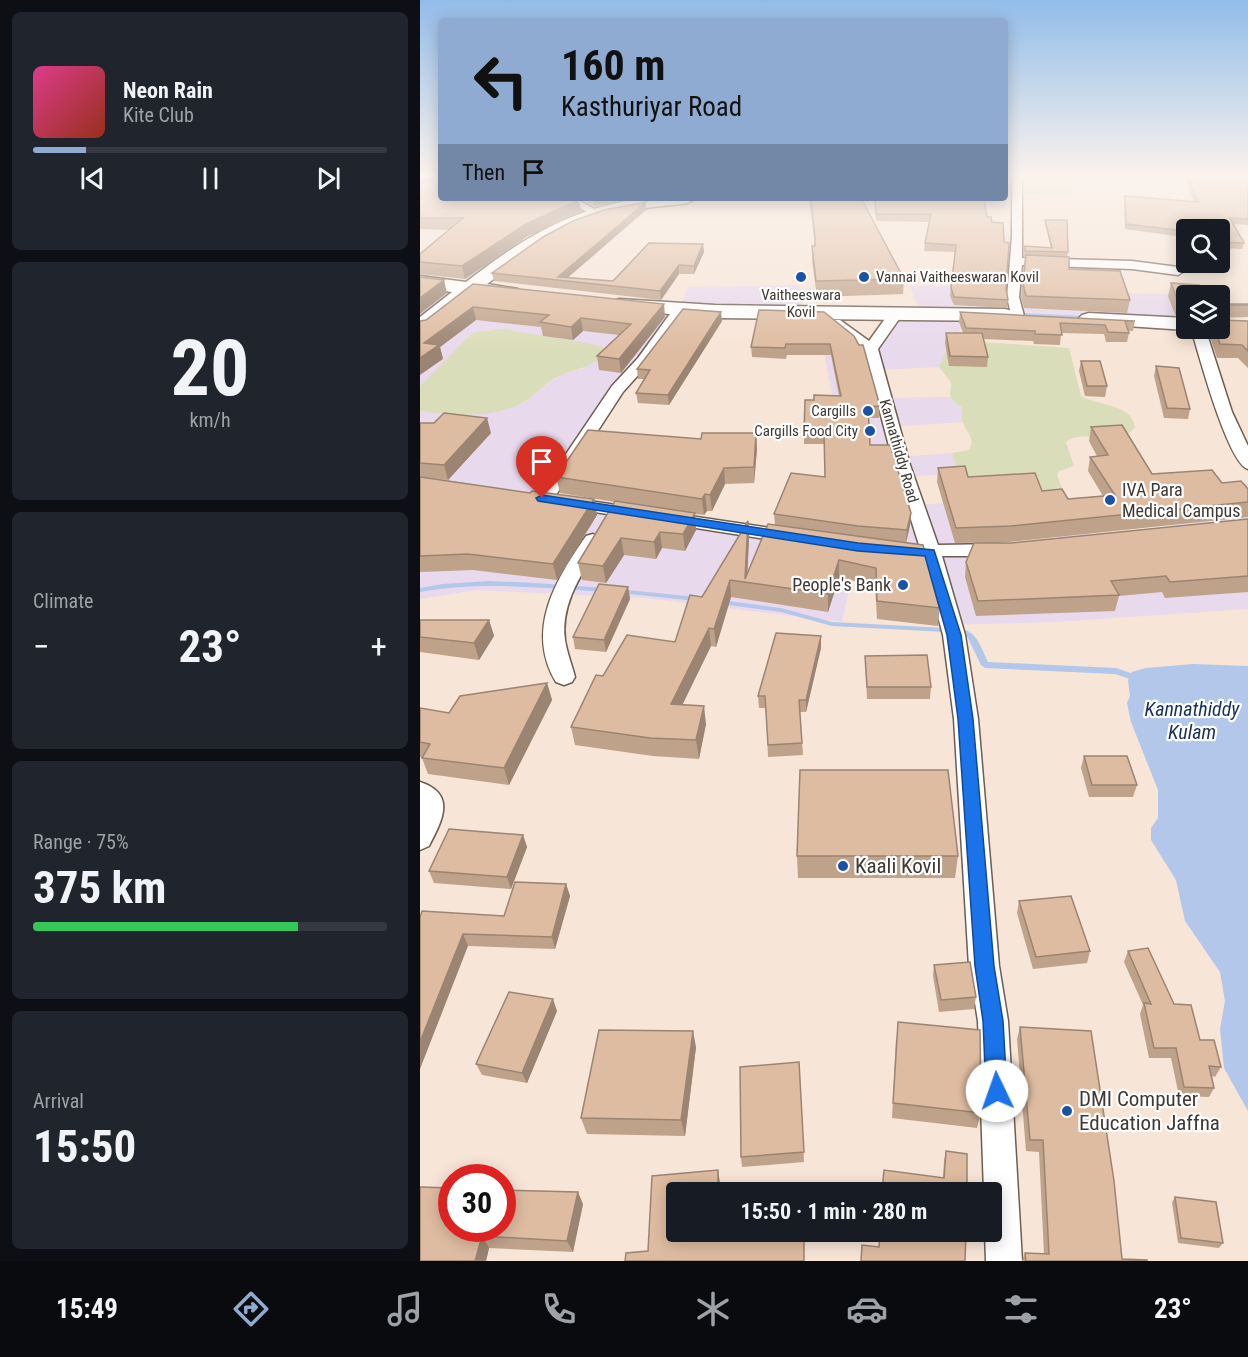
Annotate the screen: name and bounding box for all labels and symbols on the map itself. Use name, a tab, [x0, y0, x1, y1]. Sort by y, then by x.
place label: Vannai Vaitheeswaran Kovil	[876, 268, 1039, 286]
marker: Vaitheeswara Kovil	[794, 270, 808, 284]
marker: Vannai Vaitheeswaran Kovil	[857, 270, 871, 284]
place label: Vaitheeswara Kovil	[761, 286, 841, 321]
street label: Kannathiddy Road	[876, 397, 922, 505]
place label: Cargills	[811, 402, 856, 420]
marker: Cargills	[861, 404, 875, 418]
place label: Cargills Food City	[754, 422, 858, 440]
marker: Cargills Food City	[863, 424, 877, 438]
pin	[516, 436, 567, 498]
place label: IVA Para Medical Campus	[1122, 479, 1240, 521]
marker: IVA Para Medical Campus	[1103, 493, 1117, 507]
place label: People's Bank	[792, 574, 891, 595]
marker: People's Bank	[896, 578, 910, 592]
water label: Kannathiddy Kulam	[1145, 697, 1240, 744]
place label: Kaali Kovil	[855, 854, 941, 878]
marker: Kaali Kovil	[836, 859, 850, 873]
position arrow	[965, 1059, 1029, 1123]
place label: DMI Computer Education Jaffna	[1079, 1087, 1220, 1135]
marker: DMI Computer Education Jaffna	[1060, 1104, 1074, 1118]
speed limit sign: 30	[438, 1164, 516, 1242]

